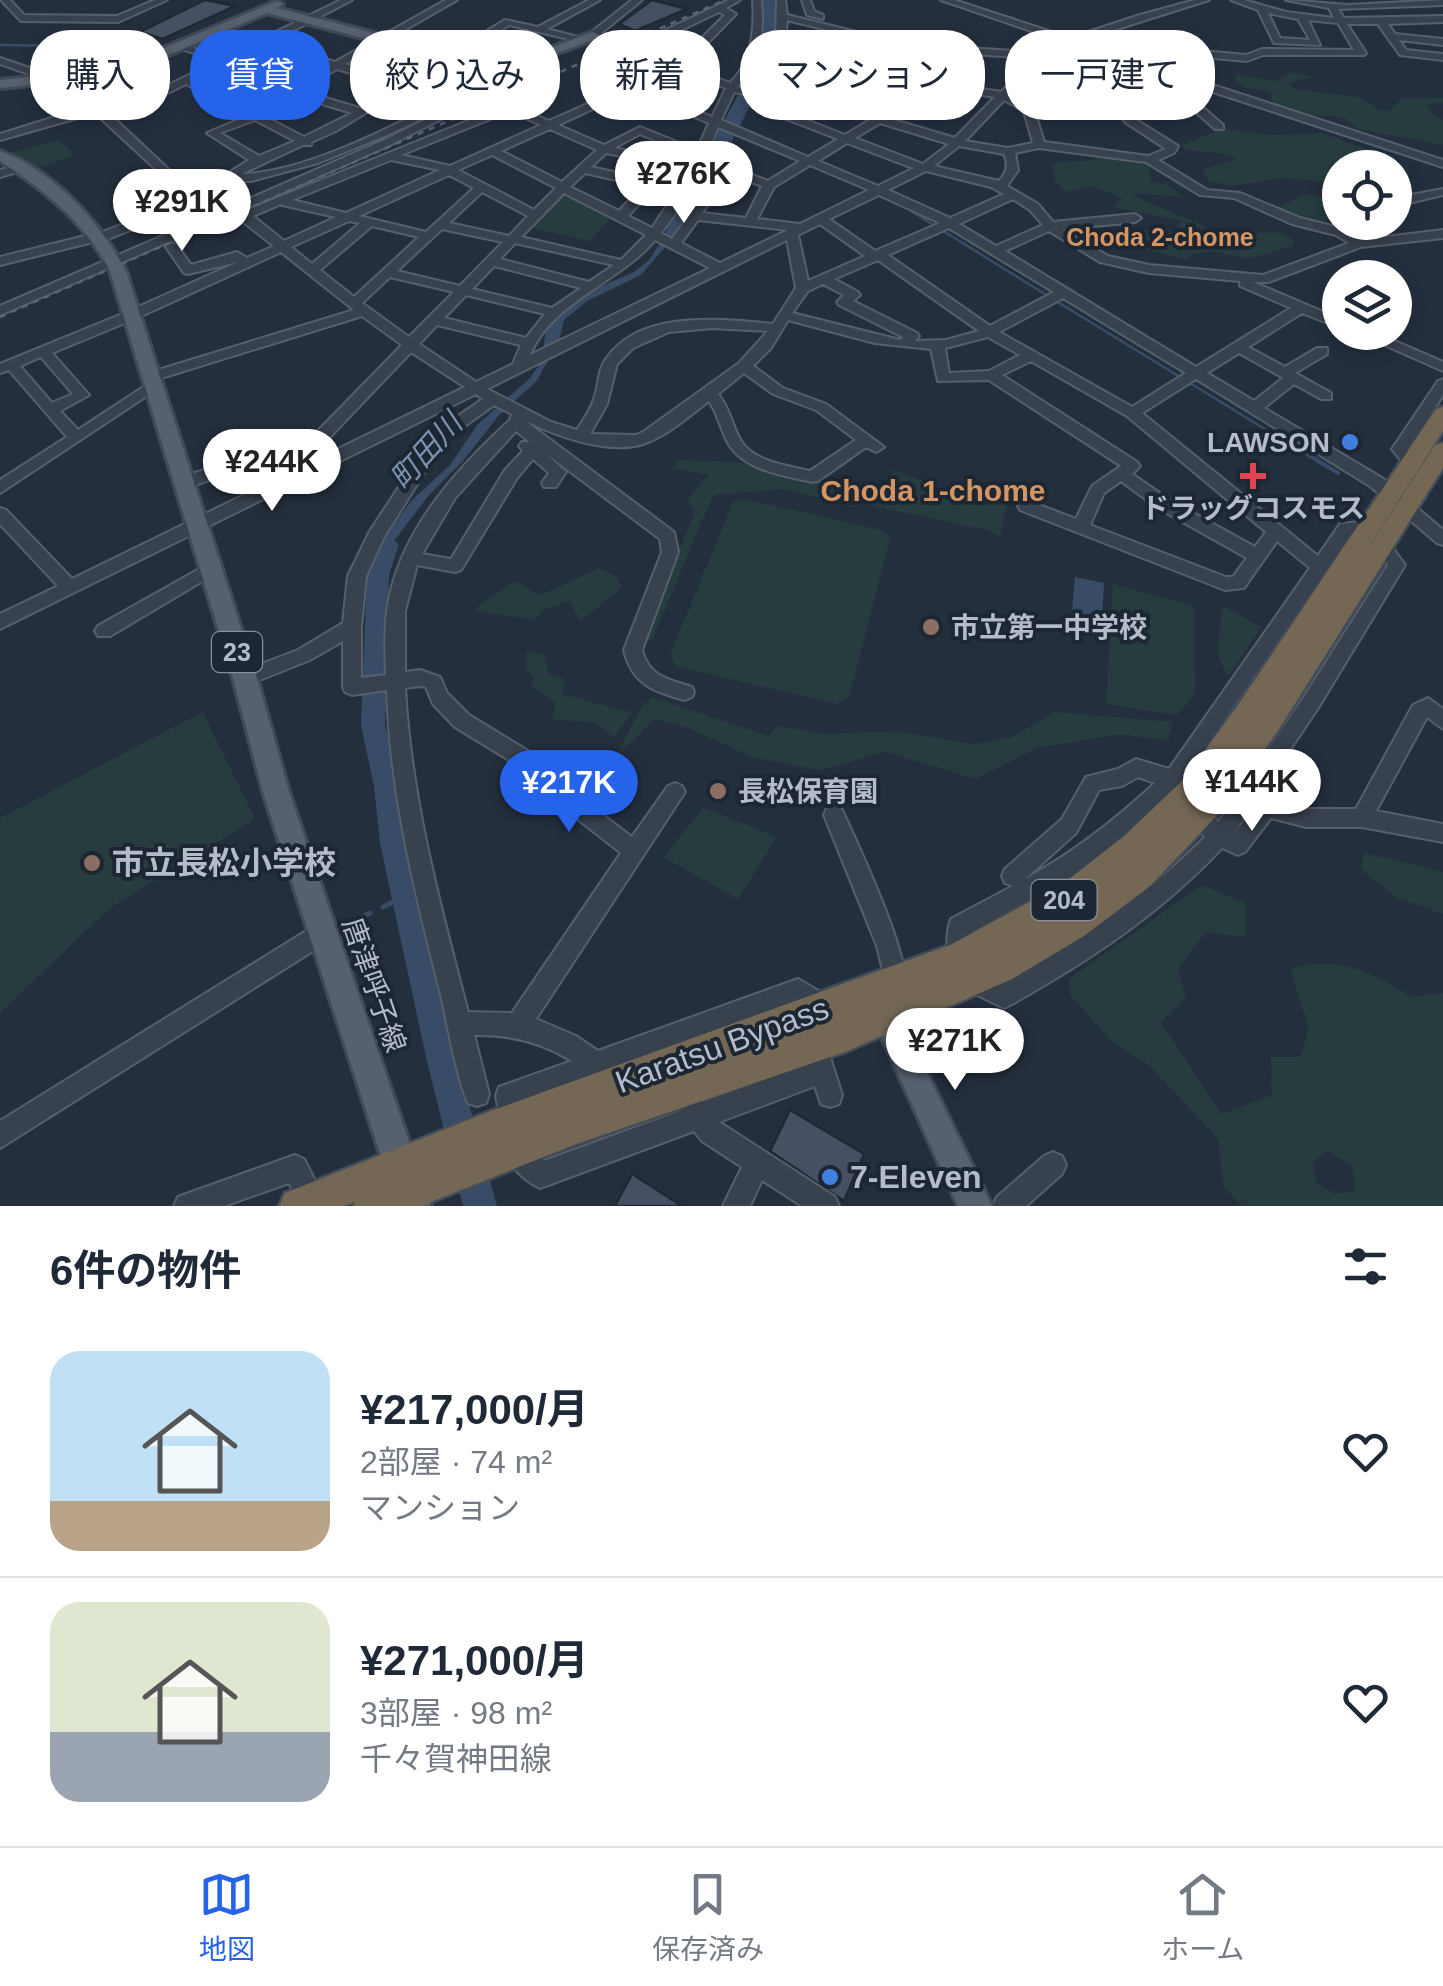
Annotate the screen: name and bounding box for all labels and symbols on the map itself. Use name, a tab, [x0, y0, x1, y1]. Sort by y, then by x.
pin: ¥276K	[614, 141, 754, 226]
pin: ¥291K	[112, 169, 252, 254]
district label: Choda 2-chome	[1066, 223, 1254, 251]
water label: 町田川	[384, 404, 470, 495]
place label: LAWSON	[1207, 427, 1330, 458]
pin: ¥244K	[202, 429, 342, 514]
marker: LAWSON	[1339, 431, 1361, 453]
marker: ドラッグコスモス	[1242, 465, 1264, 487]
district label: Choda 1-chome	[820, 474, 1046, 507]
place label: ドラッグコスモス	[1141, 493, 1365, 524]
place label: 市立第一中学校	[951, 612, 1147, 643]
marker: 市立第一中学校	[920, 616, 942, 638]
road number: 23	[212, 632, 262, 672]
pin: ¥144K	[1182, 749, 1322, 834]
pin: ¥217K	[499, 750, 639, 835]
place label: 長松保育園	[738, 776, 878, 807]
marker: 長松保育園	[707, 780, 729, 802]
place label: 市立長松小学校	[112, 845, 336, 881]
marker: 市立長松小学校	[81, 852, 103, 874]
road number: 204	[1032, 880, 1096, 920]
street label: 唐津呼子線	[337, 914, 411, 1056]
street label: Karatsu Bypass	[611, 990, 833, 1100]
pin: ¥271K	[885, 1008, 1025, 1093]
place label: 7-Eleven	[850, 1159, 982, 1195]
marker: 7-Eleven	[819, 1166, 841, 1188]

